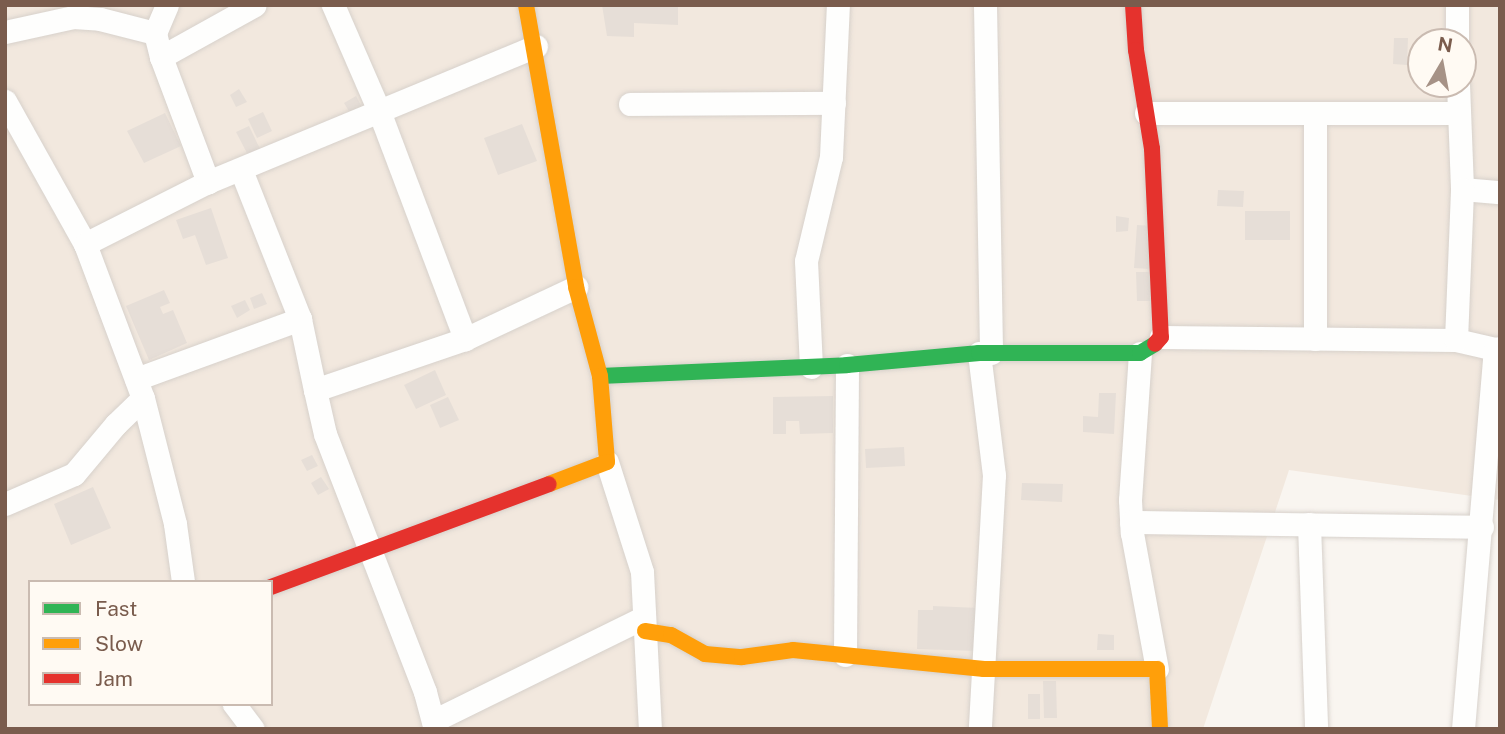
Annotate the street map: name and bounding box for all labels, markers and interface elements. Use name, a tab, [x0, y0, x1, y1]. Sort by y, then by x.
north arrow	[1407, 28, 1477, 98]
text: N	[1436, 32, 1455, 56]
legend	[28, 580, 273, 706]
text: Fast	[95, 596, 137, 621]
text: Slow	[95, 631, 143, 656]
text: Jam	[95, 666, 133, 691]

